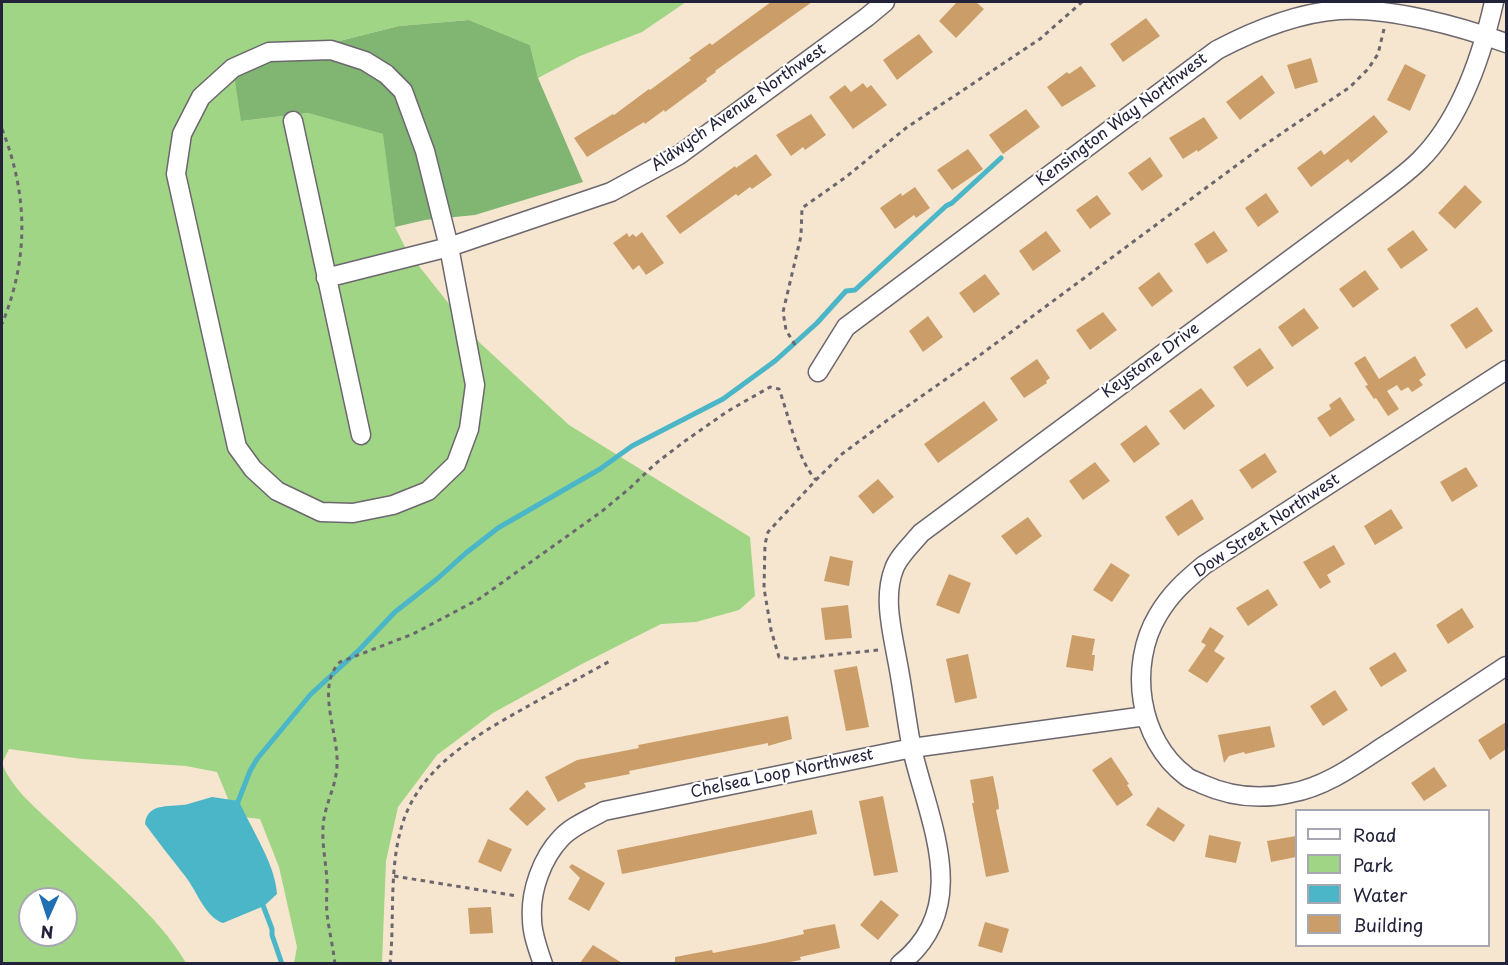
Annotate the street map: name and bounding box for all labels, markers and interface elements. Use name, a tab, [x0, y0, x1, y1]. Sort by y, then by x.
street label: Aldwych Avenue Northwest	[648, 40, 830, 176]
street label: Kensington Way Northwest	[1033, 49, 1211, 191]
street label: Keystone Drive	[1099, 319, 1203, 403]
street label: Dow Street Northwest	[1191, 470, 1343, 582]
street label: Chelsea Loop Northwest	[689, 745, 875, 803]
legend	[1295, 809, 1490, 947]
text: Road	[1353, 821, 1397, 848]
text: Park	[1353, 851, 1393, 878]
text: Water	[1353, 881, 1407, 908]
north arrow	[18, 887, 78, 947]
text: Building	[1353, 911, 1423, 938]
text: N	[40, 921, 54, 945]

